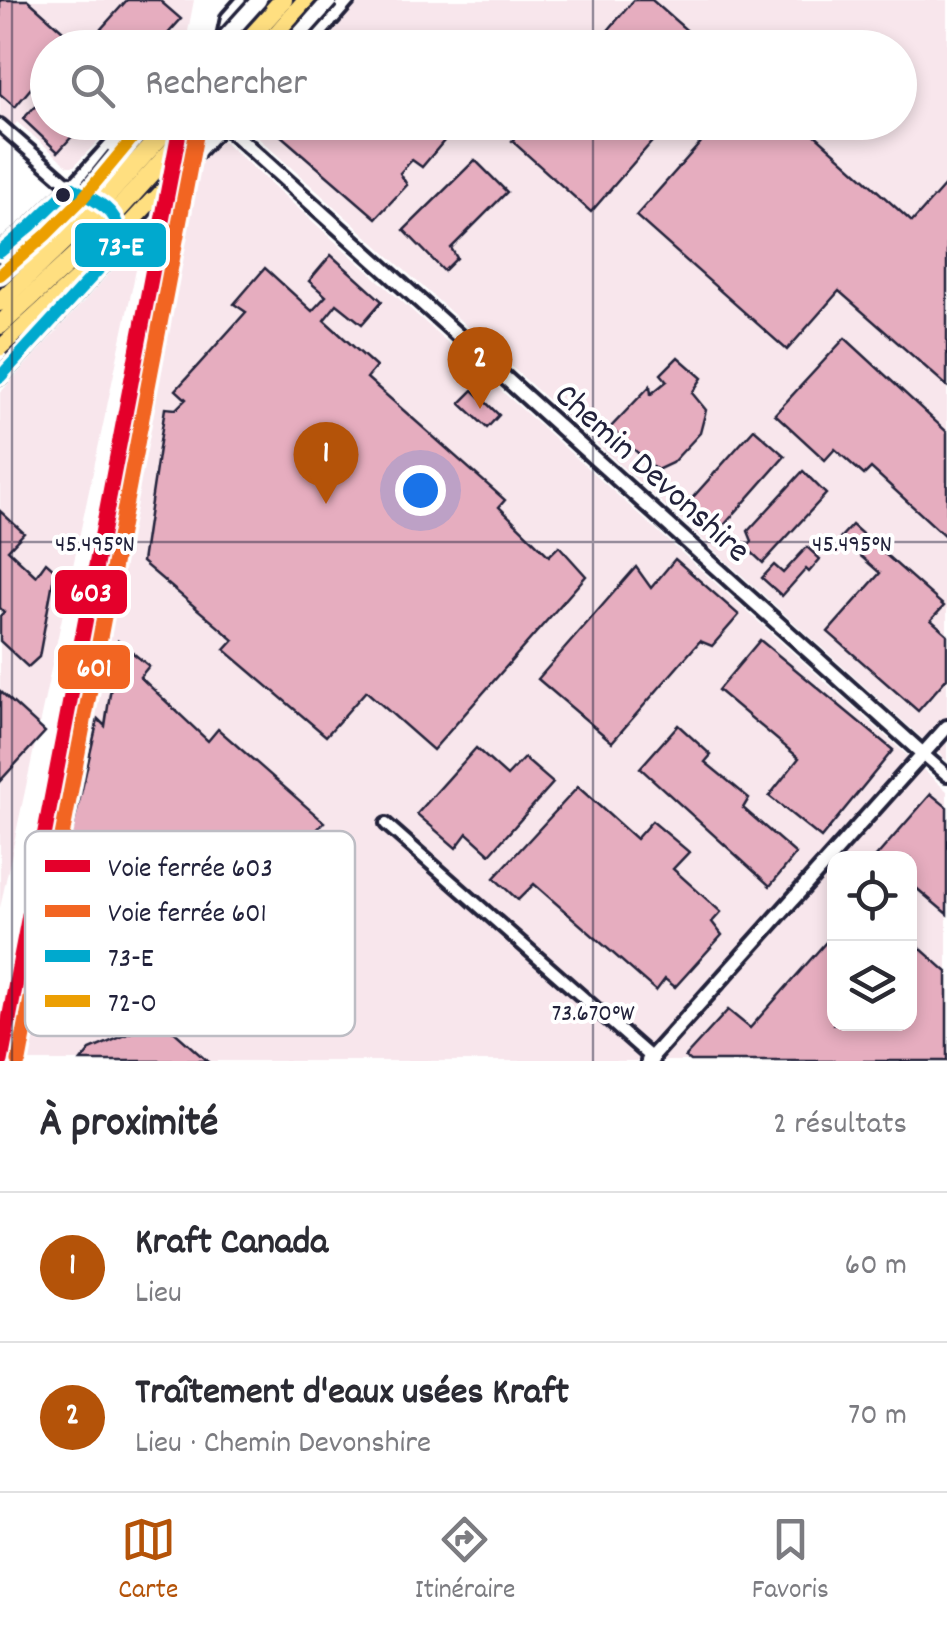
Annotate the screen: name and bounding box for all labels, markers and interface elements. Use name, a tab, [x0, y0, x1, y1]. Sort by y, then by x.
search box	[30, 30, 917, 140]
icon: search	[65, 58, 120, 113]
text: Rechercher	[145, 58, 307, 113]
unlabelled marker	[53, 185, 73, 205]
line badge: 73-E	[73, 221, 168, 269]
text: 73-E	[98, 230, 144, 270]
pin: 2	[448, 326, 512, 409]
street label: Chemin Devonshire	[542, 373, 760, 577]
pin: 1	[294, 422, 358, 504]
your location	[395, 465, 446, 516]
text: 45.495°N	[55, 528, 135, 564]
text: 45.495°N	[812, 528, 892, 564]
line badge: 603	[53, 568, 129, 616]
text: 603	[70, 576, 112, 616]
line badge: 601	[56, 643, 132, 691]
text: 601	[76, 651, 112, 691]
legend	[25, 831, 355, 1036]
text: Voie ferrée 603	[108, 851, 273, 891]
map controls	[827, 851, 917, 1031]
button: locate	[827, 851, 917, 941]
text: Voie ferrée 601	[108, 896, 267, 936]
text: 73-E	[108, 941, 154, 981]
button: layers	[827, 941, 917, 1031]
text: 72-O	[108, 986, 157, 1026]
text: 73.670°W	[552, 997, 635, 1033]
text: À proximité	[40, 1096, 218, 1156]
text: 2 résultats	[773, 1103, 907, 1149]
text: Kraft Canada	[135, 1217, 328, 1272]
text: 1	[69, 1244, 76, 1290]
text: 60 m	[845, 1244, 907, 1290]
text: Lieu	[135, 1272, 182, 1318]
text: Traîtement d'eaux usées Kraft	[135, 1367, 569, 1422]
text: 2	[66, 1394, 79, 1440]
text: 70 m	[848, 1394, 907, 1440]
text: Lieu · Chemin Devonshire	[135, 1422, 431, 1468]
tab: Carte	[118, 1512, 178, 1612]
tab: Itinéraire	[415, 1512, 515, 1612]
tab: Favoris	[752, 1512, 829, 1612]

